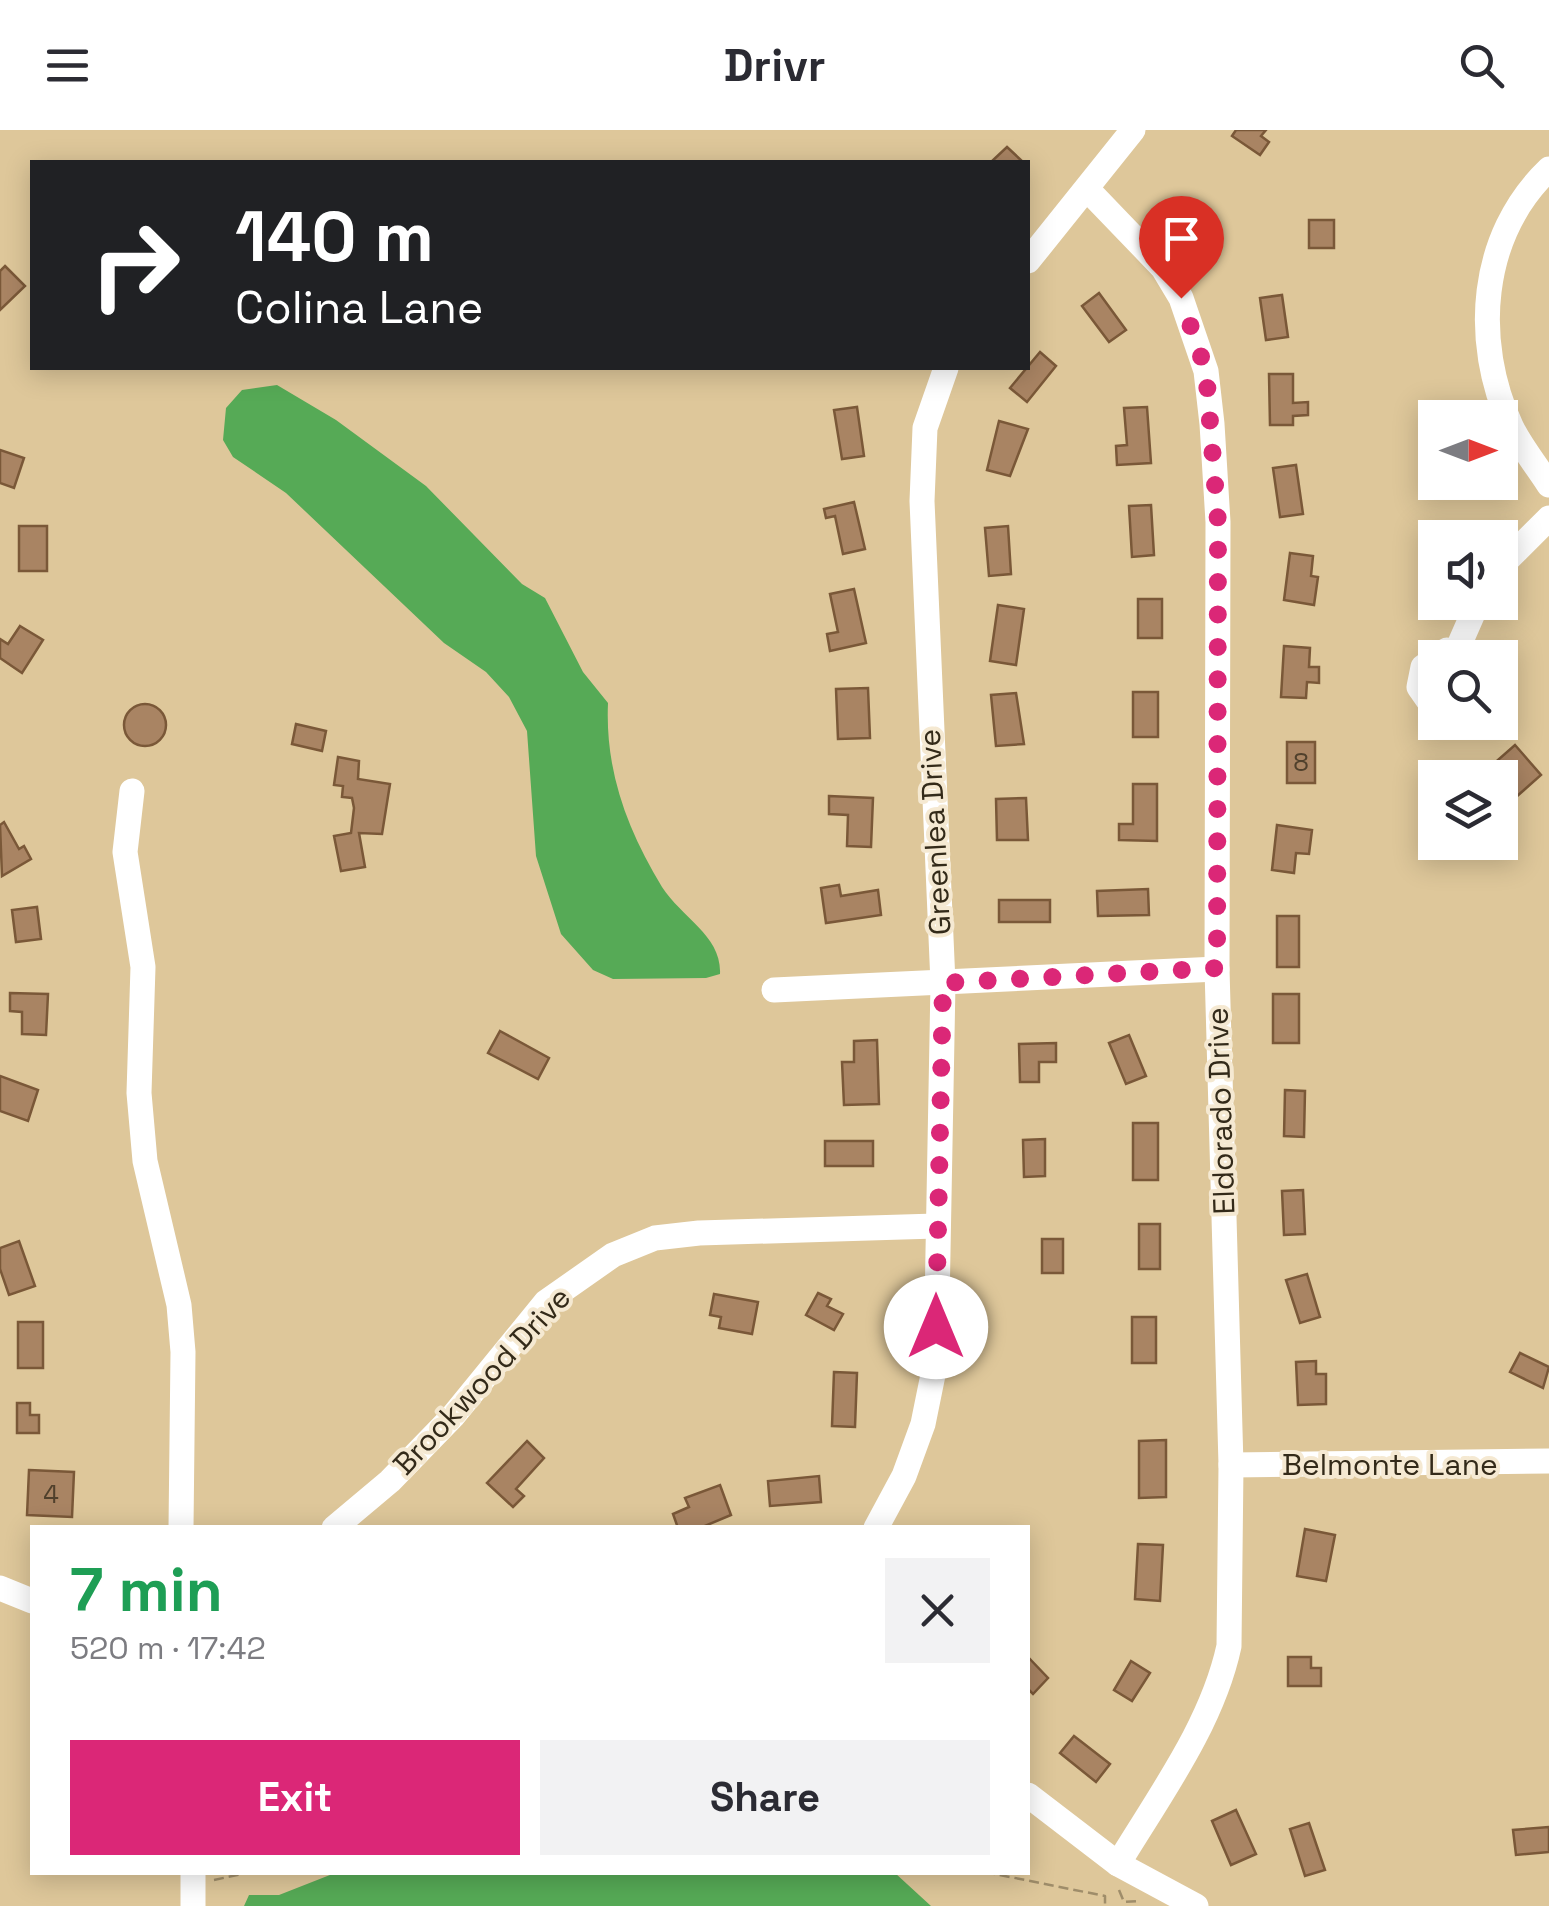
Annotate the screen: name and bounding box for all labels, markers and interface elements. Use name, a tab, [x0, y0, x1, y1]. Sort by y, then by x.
text: Drivr	[723, 37, 826, 94]
icon: menu	[40, 38, 95, 93]
icon: search	[1454, 38, 1509, 93]
text: 140 m	[235, 192, 434, 281]
pin	[1139, 196, 1224, 299]
icon: right	[70, 200, 200, 330]
icon: arrive	[1154, 211, 1209, 266]
text: Colina Lane	[235, 279, 483, 336]
north arrow	[1418, 400, 1518, 500]
map controls	[1418, 400, 1518, 860]
button: sound	[1418, 520, 1518, 620]
button: search	[1418, 640, 1518, 740]
street label: Greenlea Drive	[910, 728, 959, 936]
house number: 8	[1293, 746, 1309, 778]
button: layers	[1418, 760, 1518, 860]
street label: Eldorado Drive	[1197, 1007, 1244, 1215]
position arrow	[884, 1275, 988, 1379]
street label: Brookwood Drive	[384, 1278, 579, 1483]
street label: Belmonte Lane	[1282, 1445, 1498, 1484]
house number: 4	[43, 1478, 59, 1510]
text: 7 min	[70, 1552, 223, 1629]
button: close	[885, 1558, 990, 1663]
text: 520 m · 17:42	[70, 1628, 266, 1668]
button: Exit	[70, 1740, 520, 1855]
button: Share	[540, 1740, 990, 1855]

